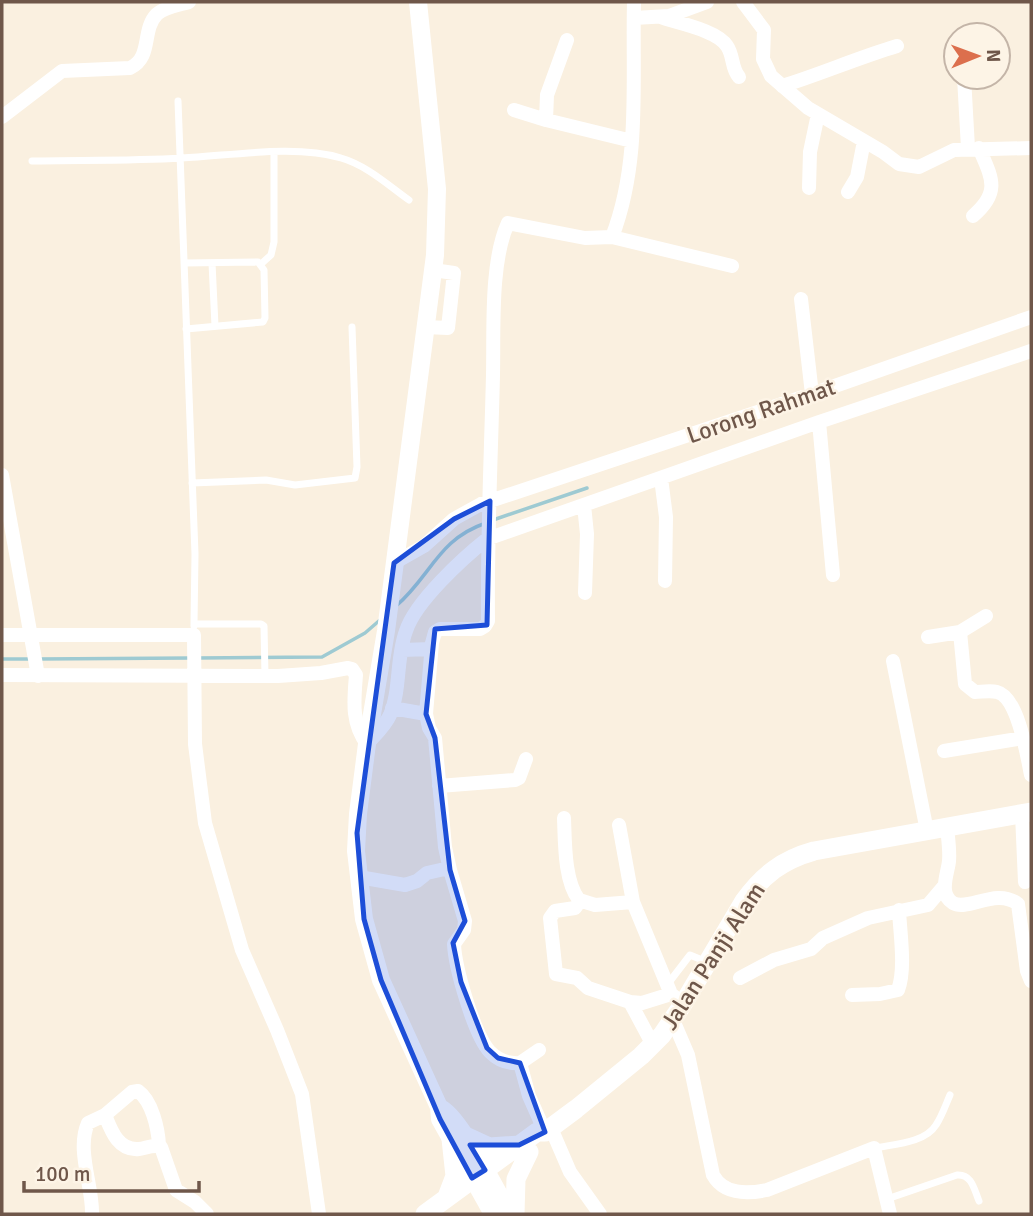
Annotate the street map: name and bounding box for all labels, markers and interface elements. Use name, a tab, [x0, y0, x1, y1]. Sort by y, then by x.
north arrow	[942, 21, 1012, 91]
text: N	[981, 49, 1005, 63]
street label: Lorong Rahmat	[683, 372, 839, 450]
street label: Jalan Panji Alam	[654, 877, 772, 1035]
scale bar	[24, 1150, 200, 1194]
text: 100 m	[35, 1161, 90, 1187]

